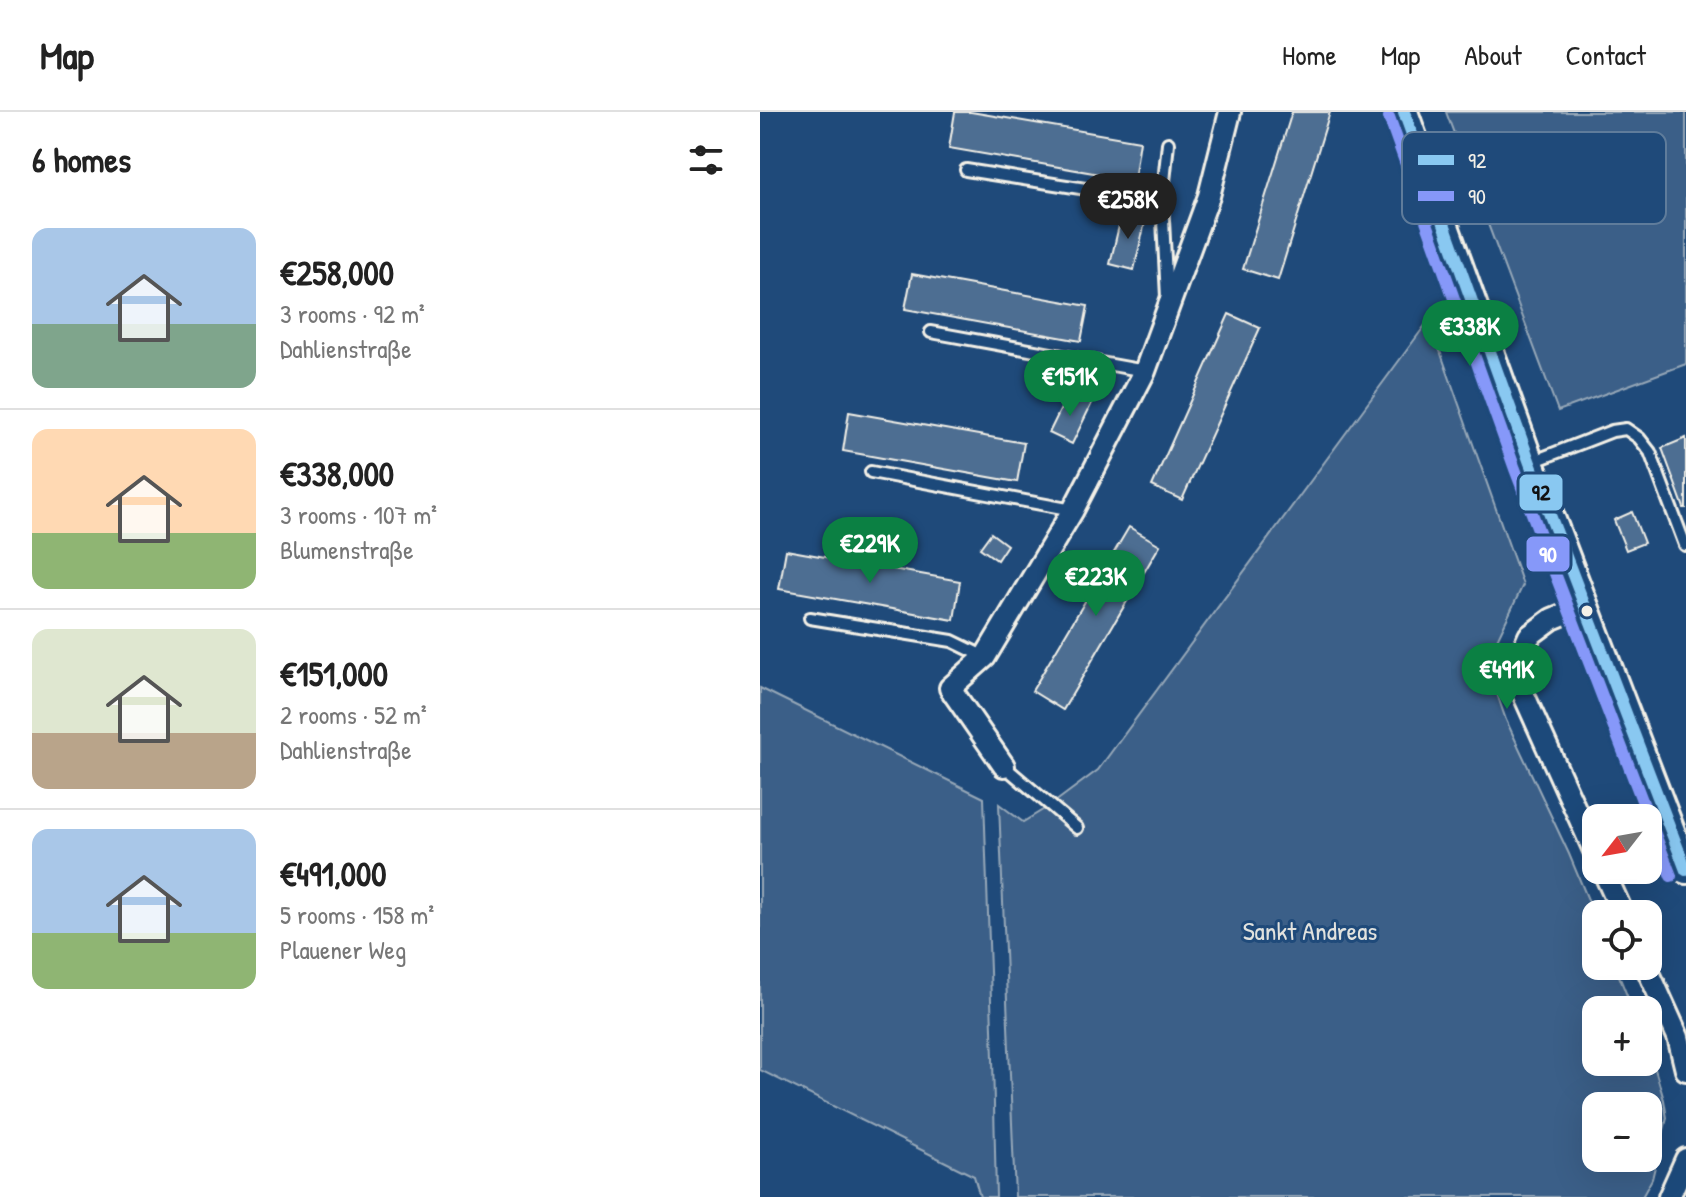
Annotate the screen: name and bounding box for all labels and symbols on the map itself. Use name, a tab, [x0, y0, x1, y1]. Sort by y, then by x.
legend	[1402, 132, 1666, 224]
text: 92	[1468, 145, 1487, 175]
pin: €258K	[1072, 173, 1184, 241]
text: 90	[1468, 181, 1486, 211]
pin: €338K	[1414, 300, 1526, 368]
pin: €151K	[1014, 350, 1126, 418]
line badge: 92	[1518, 473, 1564, 512]
text: 92	[1532, 477, 1551, 507]
pin: €229K	[814, 517, 926, 585]
line badge: 90	[1525, 535, 1571, 573]
text: 90	[1539, 539, 1557, 569]
pin: €223K	[1040, 550, 1152, 618]
unlabelled marker	[1579, 603, 1595, 619]
pin: €491K	[1451, 643, 1563, 711]
north arrow	[1582, 804, 1662, 884]
park label: Sankt Andreas	[1243, 913, 1377, 948]

